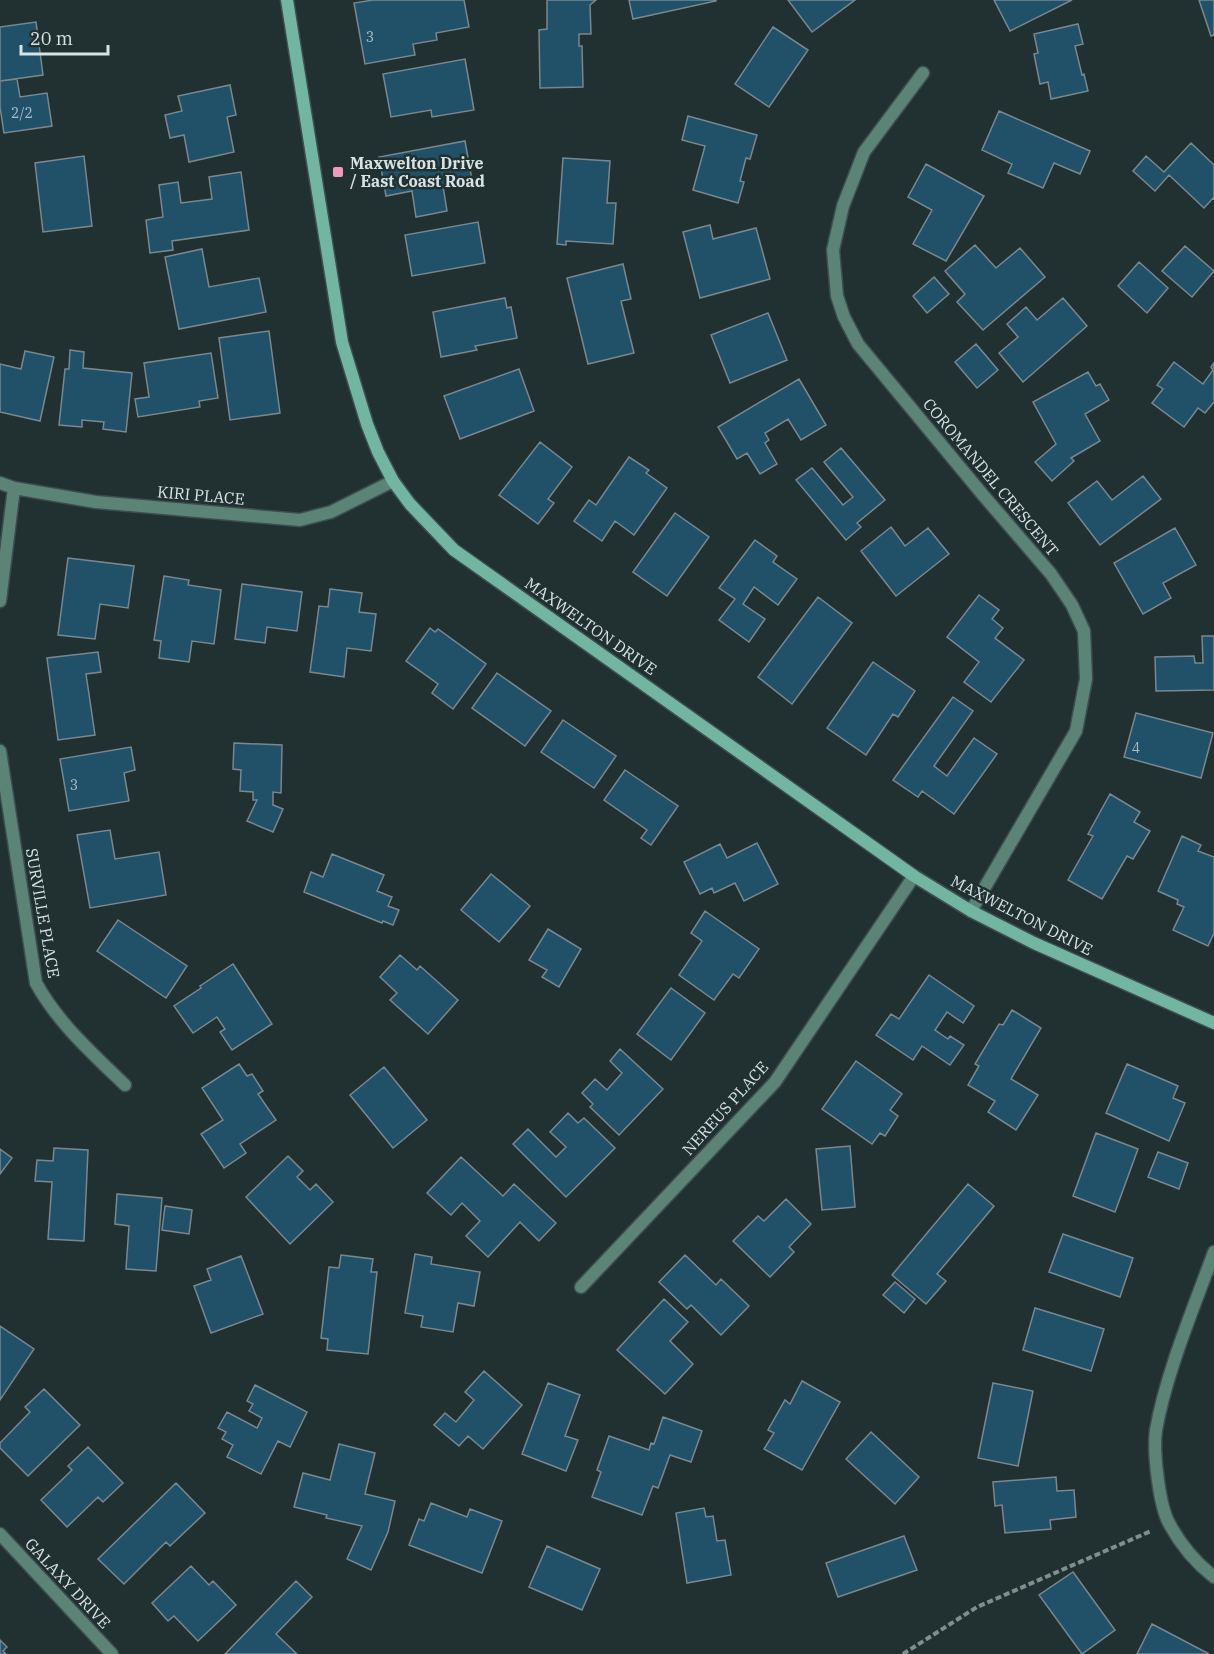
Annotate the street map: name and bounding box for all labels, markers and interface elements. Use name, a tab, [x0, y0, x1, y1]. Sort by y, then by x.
scale bar	[21, 18, 108, 56]
text: 20 m	[30, 27, 73, 50]
house number: 3	[366, 28, 374, 46]
house number: 2/2	[11, 104, 33, 122]
place label: Maxwelton Drive / East Coast Road	[350, 153, 485, 191]
marker: Maxwelton Drive / East Coast Road	[331, 165, 345, 179]
street label: COROMANDEL CRESCENT	[919, 394, 1063, 560]
street label: KIRI PLACE	[156, 481, 246, 509]
street label: MAXWELTON DRIVE	[521, 573, 661, 679]
house number: 4	[1132, 739, 1140, 757]
house number: 3	[70, 776, 78, 794]
street label: SURVILLE PLACE	[22, 846, 64, 980]
street label: MAXWELTON DRIVE	[948, 871, 1096, 959]
street label: NEREUS PLACE	[678, 1057, 772, 1159]
street label: GALAXY DRIVE	[21, 1534, 115, 1632]

